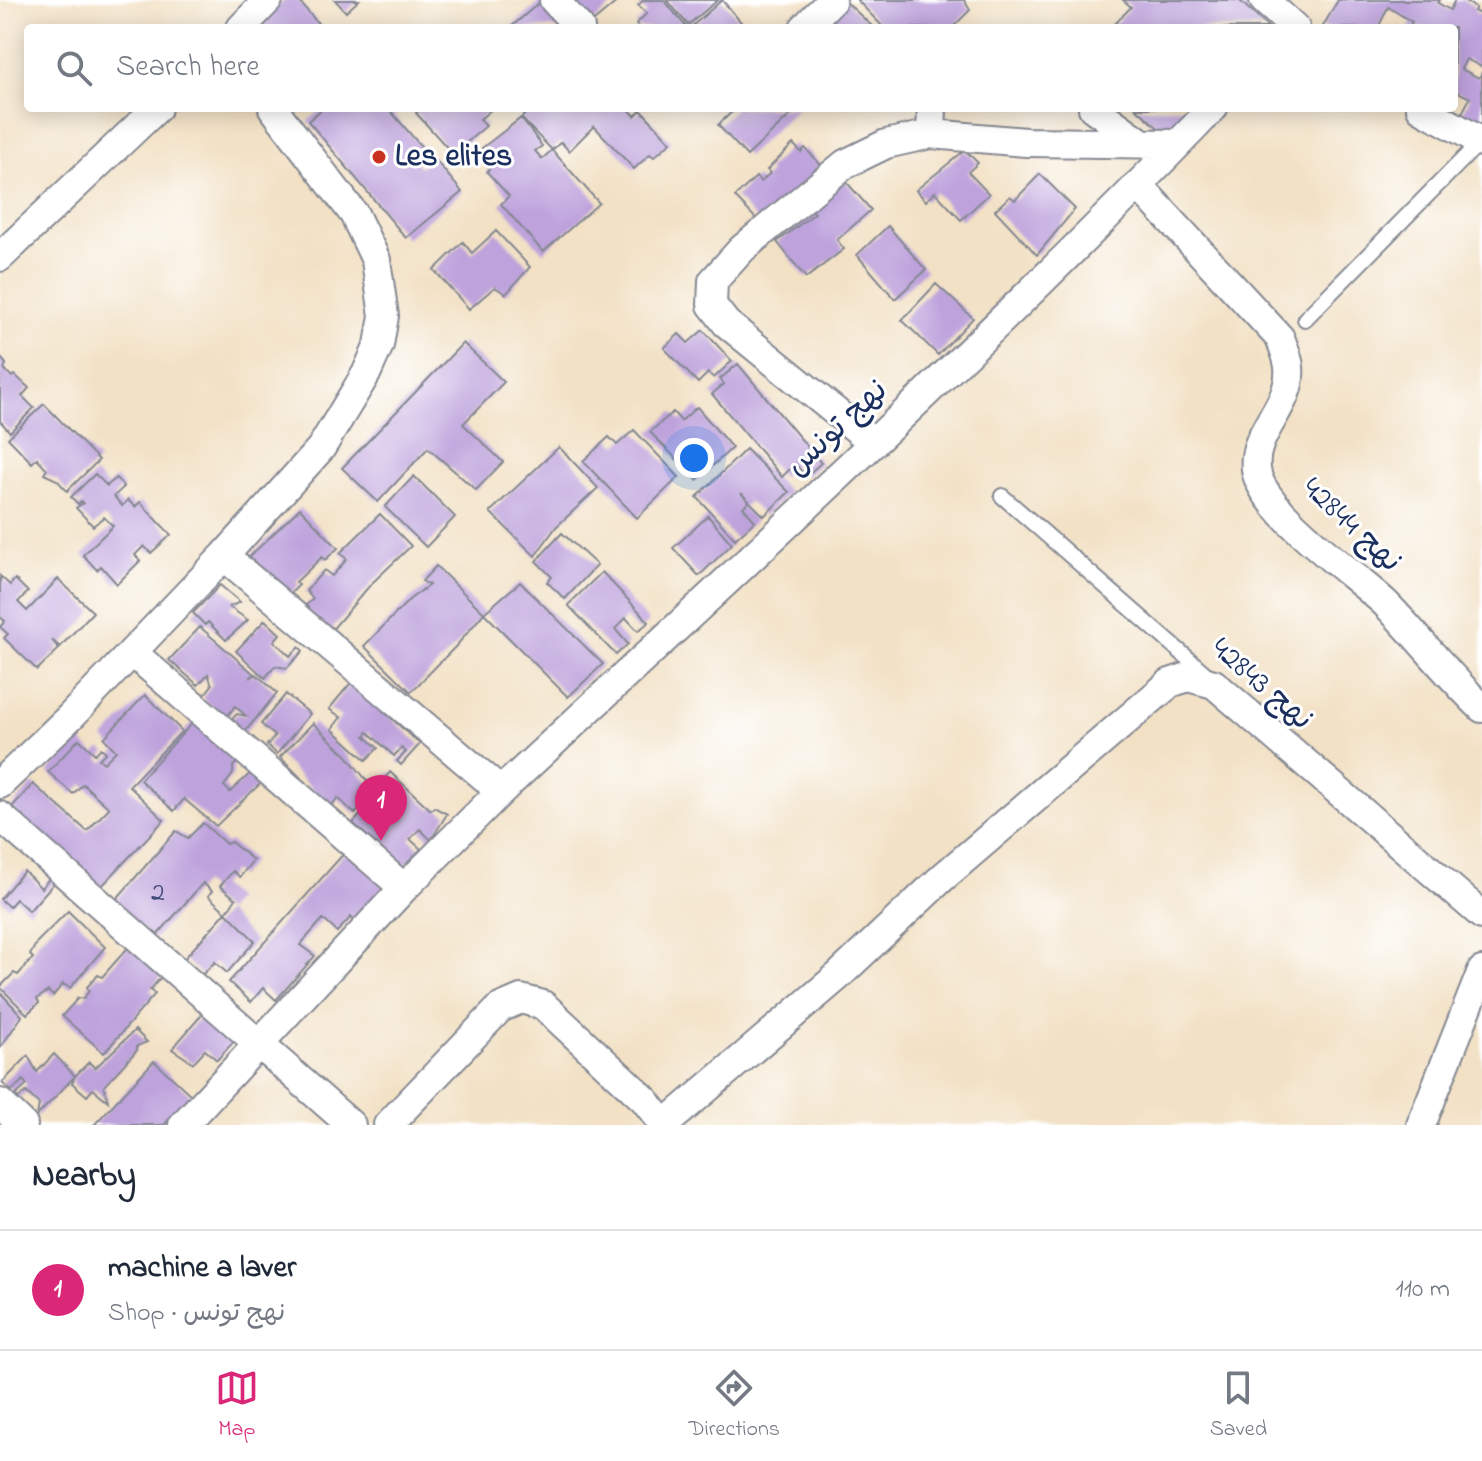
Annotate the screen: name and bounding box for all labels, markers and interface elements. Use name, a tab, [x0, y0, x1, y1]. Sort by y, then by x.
search box	[24, 24, 1458, 112]
icon: search	[52, 46, 96, 90]
text: Search here	[116, 46, 260, 90]
place label: Les elites	[395, 134, 512, 181]
marker: Les elites	[370, 148, 388, 166]
street label: نهج تونس	[776, 369, 900, 489]
your location	[674, 438, 714, 478]
street label: نهج 42844	[1290, 467, 1412, 585]
street label: نهج 42843	[1199, 627, 1323, 743]
pin: 1	[355, 775, 407, 841]
house number: 2	[151, 873, 165, 914]
text: Nearby	[32, 1152, 136, 1202]
text: machine a laver	[108, 1247, 296, 1291]
text: 1	[54, 1271, 62, 1309]
text: 110 m	[1396, 1271, 1450, 1309]
text: Shop · نهج تونس	[108, 1295, 285, 1333]
tab: Map	[215, 1366, 259, 1446]
tab: Directions	[689, 1366, 780, 1446]
tab: Saved	[1210, 1366, 1267, 1446]

